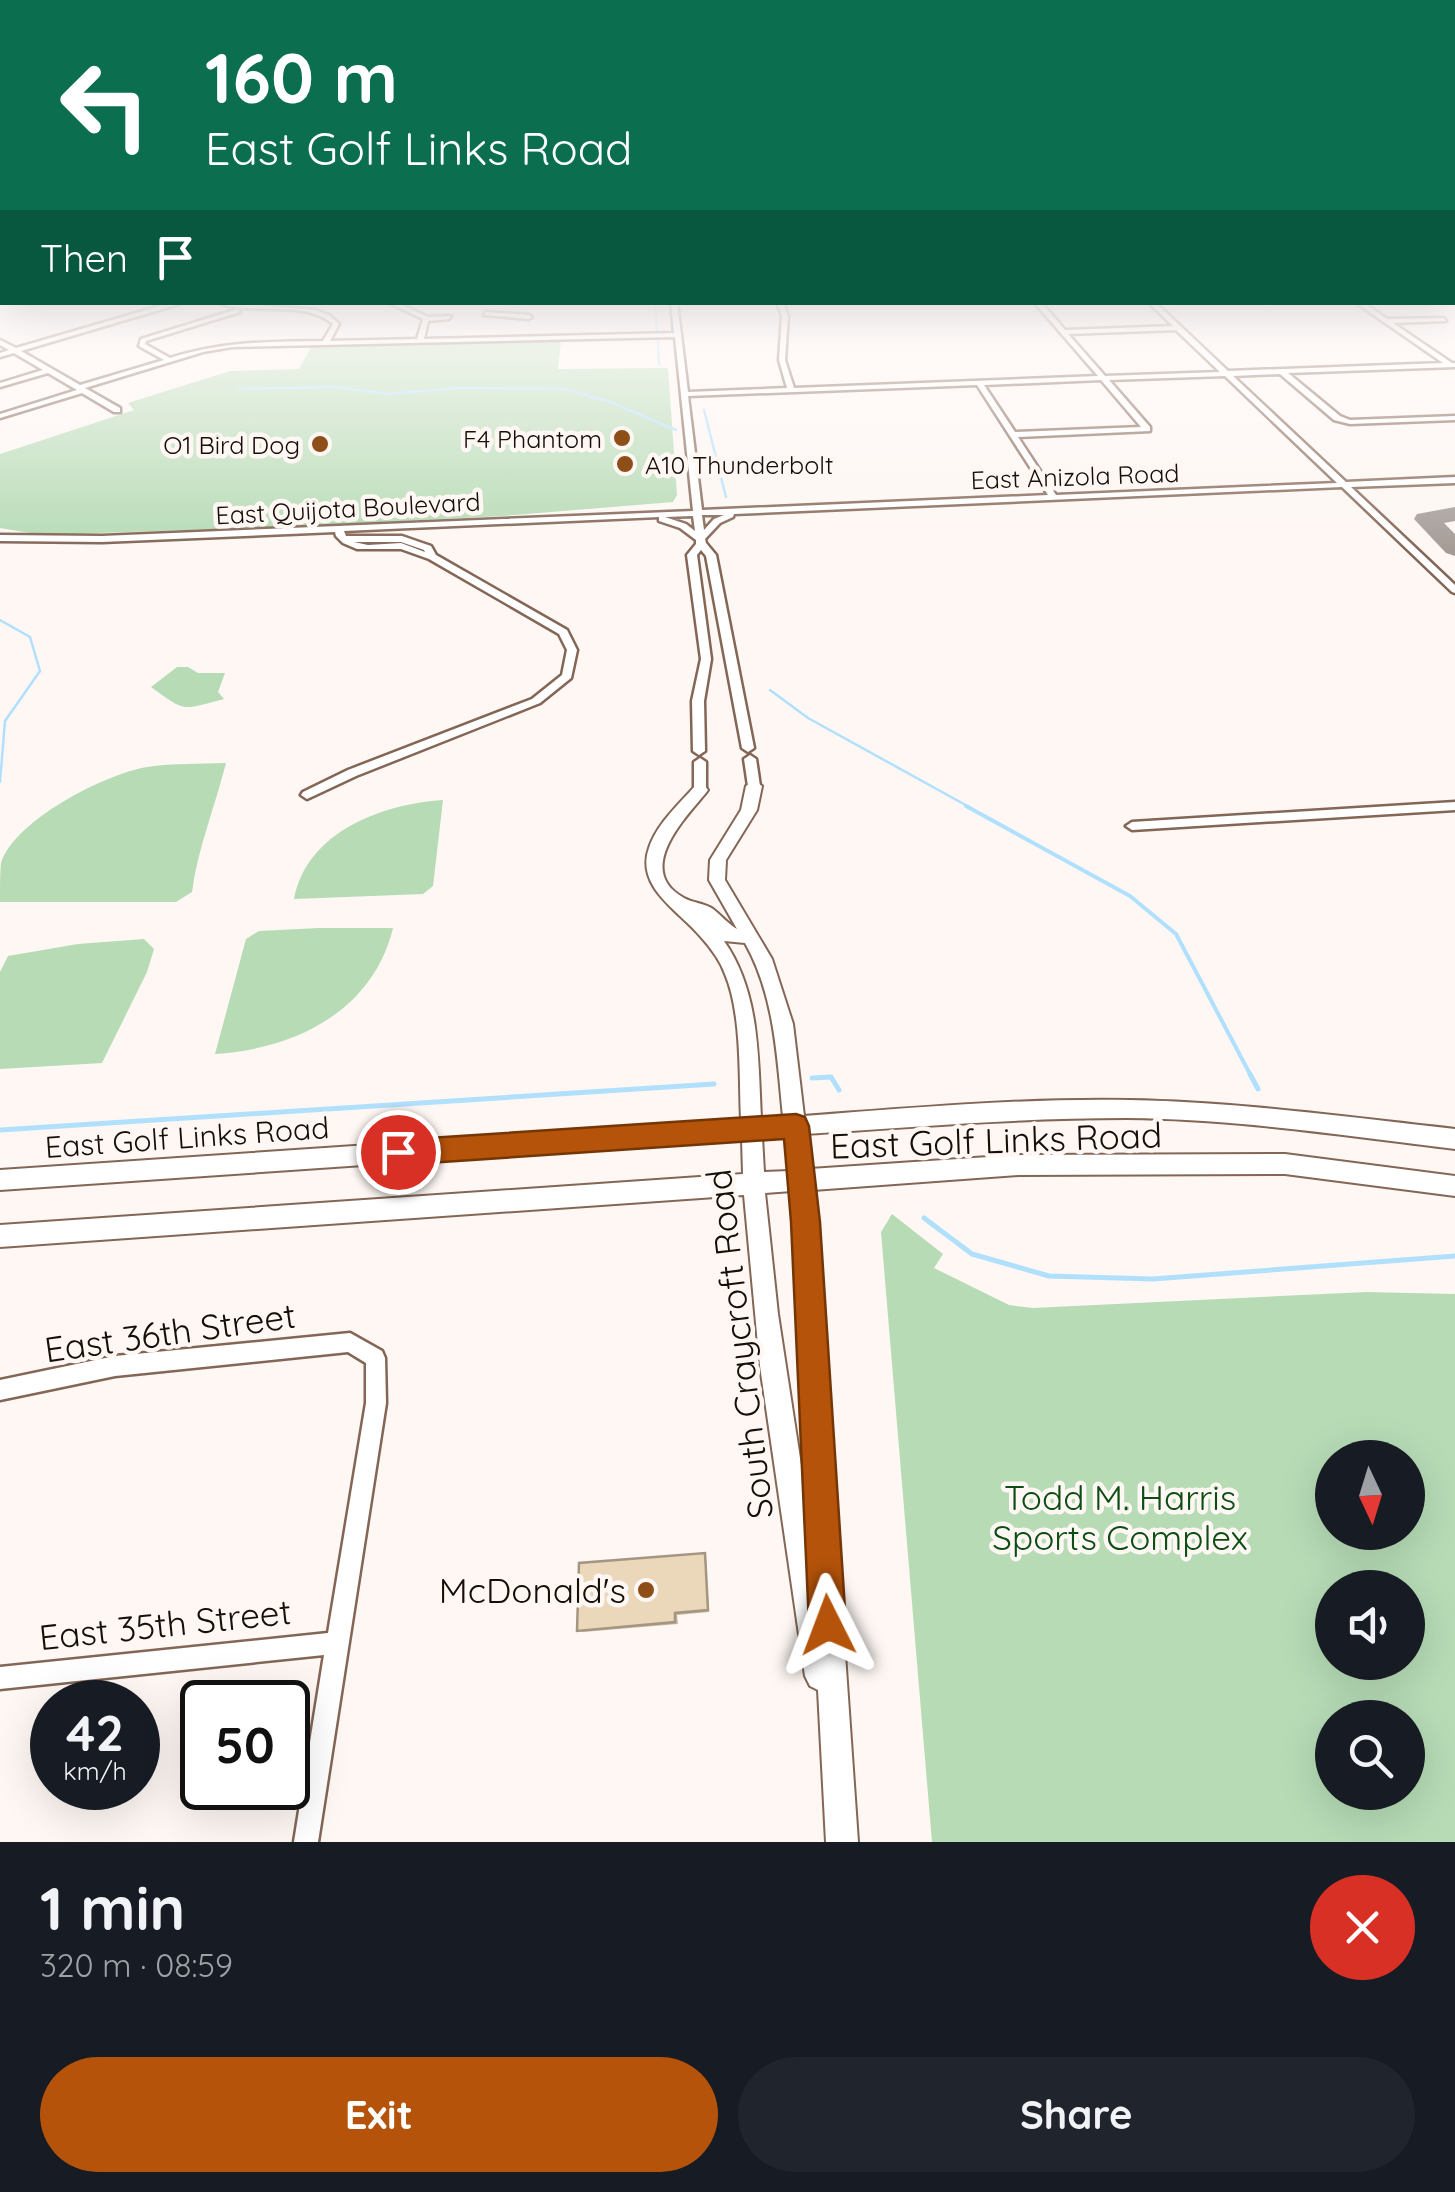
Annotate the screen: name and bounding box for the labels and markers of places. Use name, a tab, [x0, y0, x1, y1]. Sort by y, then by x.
place label: F4 Phantom	[463, 423, 602, 454]
marker: F4 Phantom	[611, 427, 633, 449]
place label: O1 Bird Dog	[163, 429, 300, 460]
marker: O1 Bird Dog	[309, 433, 331, 455]
place label: A10 Thunderbolt	[645, 449, 833, 480]
marker: A10 Thunderbolt	[614, 453, 636, 475]
pin	[356, 1110, 441, 1195]
place label: McDonald's	[439, 1568, 626, 1612]
marker: McDonald's	[635, 1579, 657, 1601]

